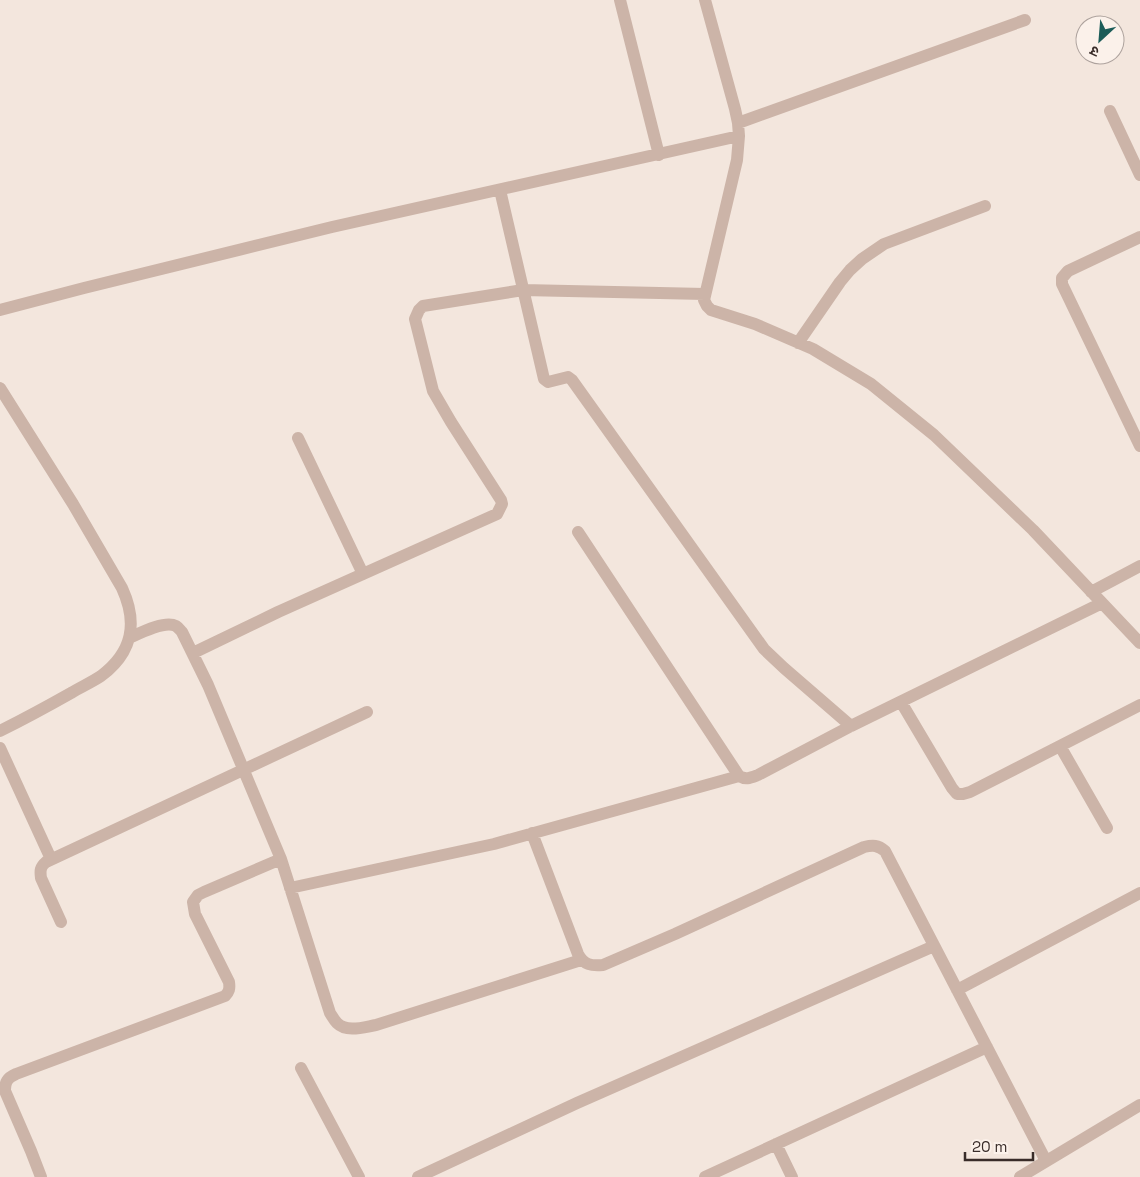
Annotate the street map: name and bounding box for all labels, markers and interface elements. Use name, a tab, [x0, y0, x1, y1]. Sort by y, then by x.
north arrow	[1075, 15, 1125, 65]
text: उ	[1086, 41, 1102, 62]
scale bar	[965, 1130, 1032, 1162]
text: 20 m	[972, 1137, 1007, 1156]

